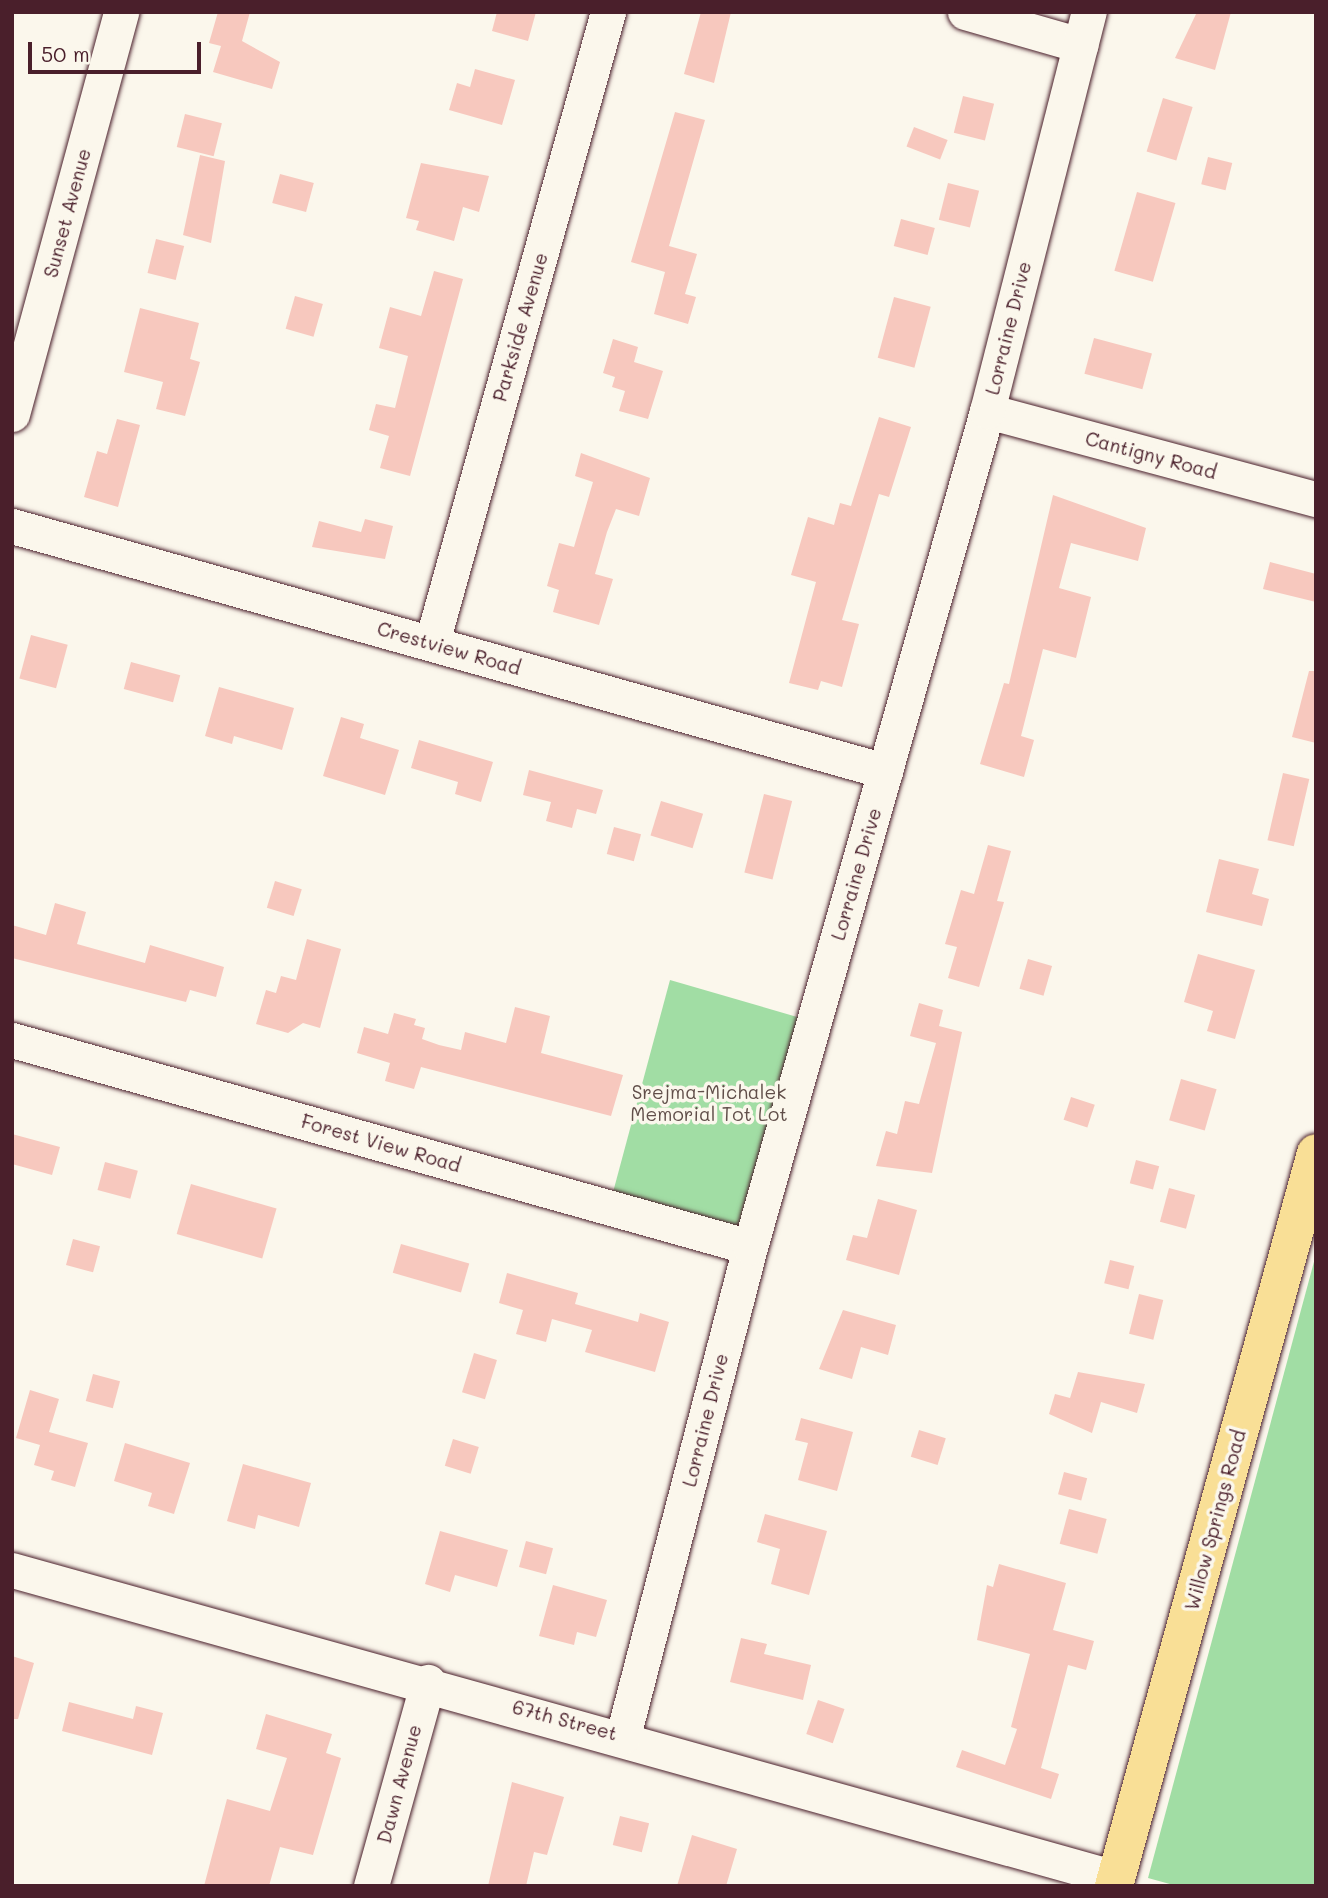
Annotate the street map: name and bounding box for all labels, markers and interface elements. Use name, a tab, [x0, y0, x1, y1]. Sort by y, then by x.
scale bar	[32, 28, 205, 72]
text: 50 m	[41, 40, 90, 67]
street label: Sunset Avenue	[39, 146, 95, 280]
street label: Parkside Avenue	[488, 250, 552, 404]
street label: Lorraine Drive	[980, 259, 1036, 397]
street label: Cantigny Road	[1083, 427, 1219, 483]
street label: Crestview Road	[375, 617, 523, 679]
street label: Lorraine Drive	[826, 805, 886, 943]
park label: Srejma-Michalek Memorial Tot Lot	[630, 1081, 788, 1125]
street label: Forest View Road	[299, 1109, 463, 1177]
street label: Lorraine Drive	[677, 1351, 733, 1489]
street label: Willow Springs Road	[1180, 1427, 1250, 1613]
street label: 67th Street	[510, 1695, 620, 1745]
street label: Dawn Avenue	[372, 1722, 426, 1846]

